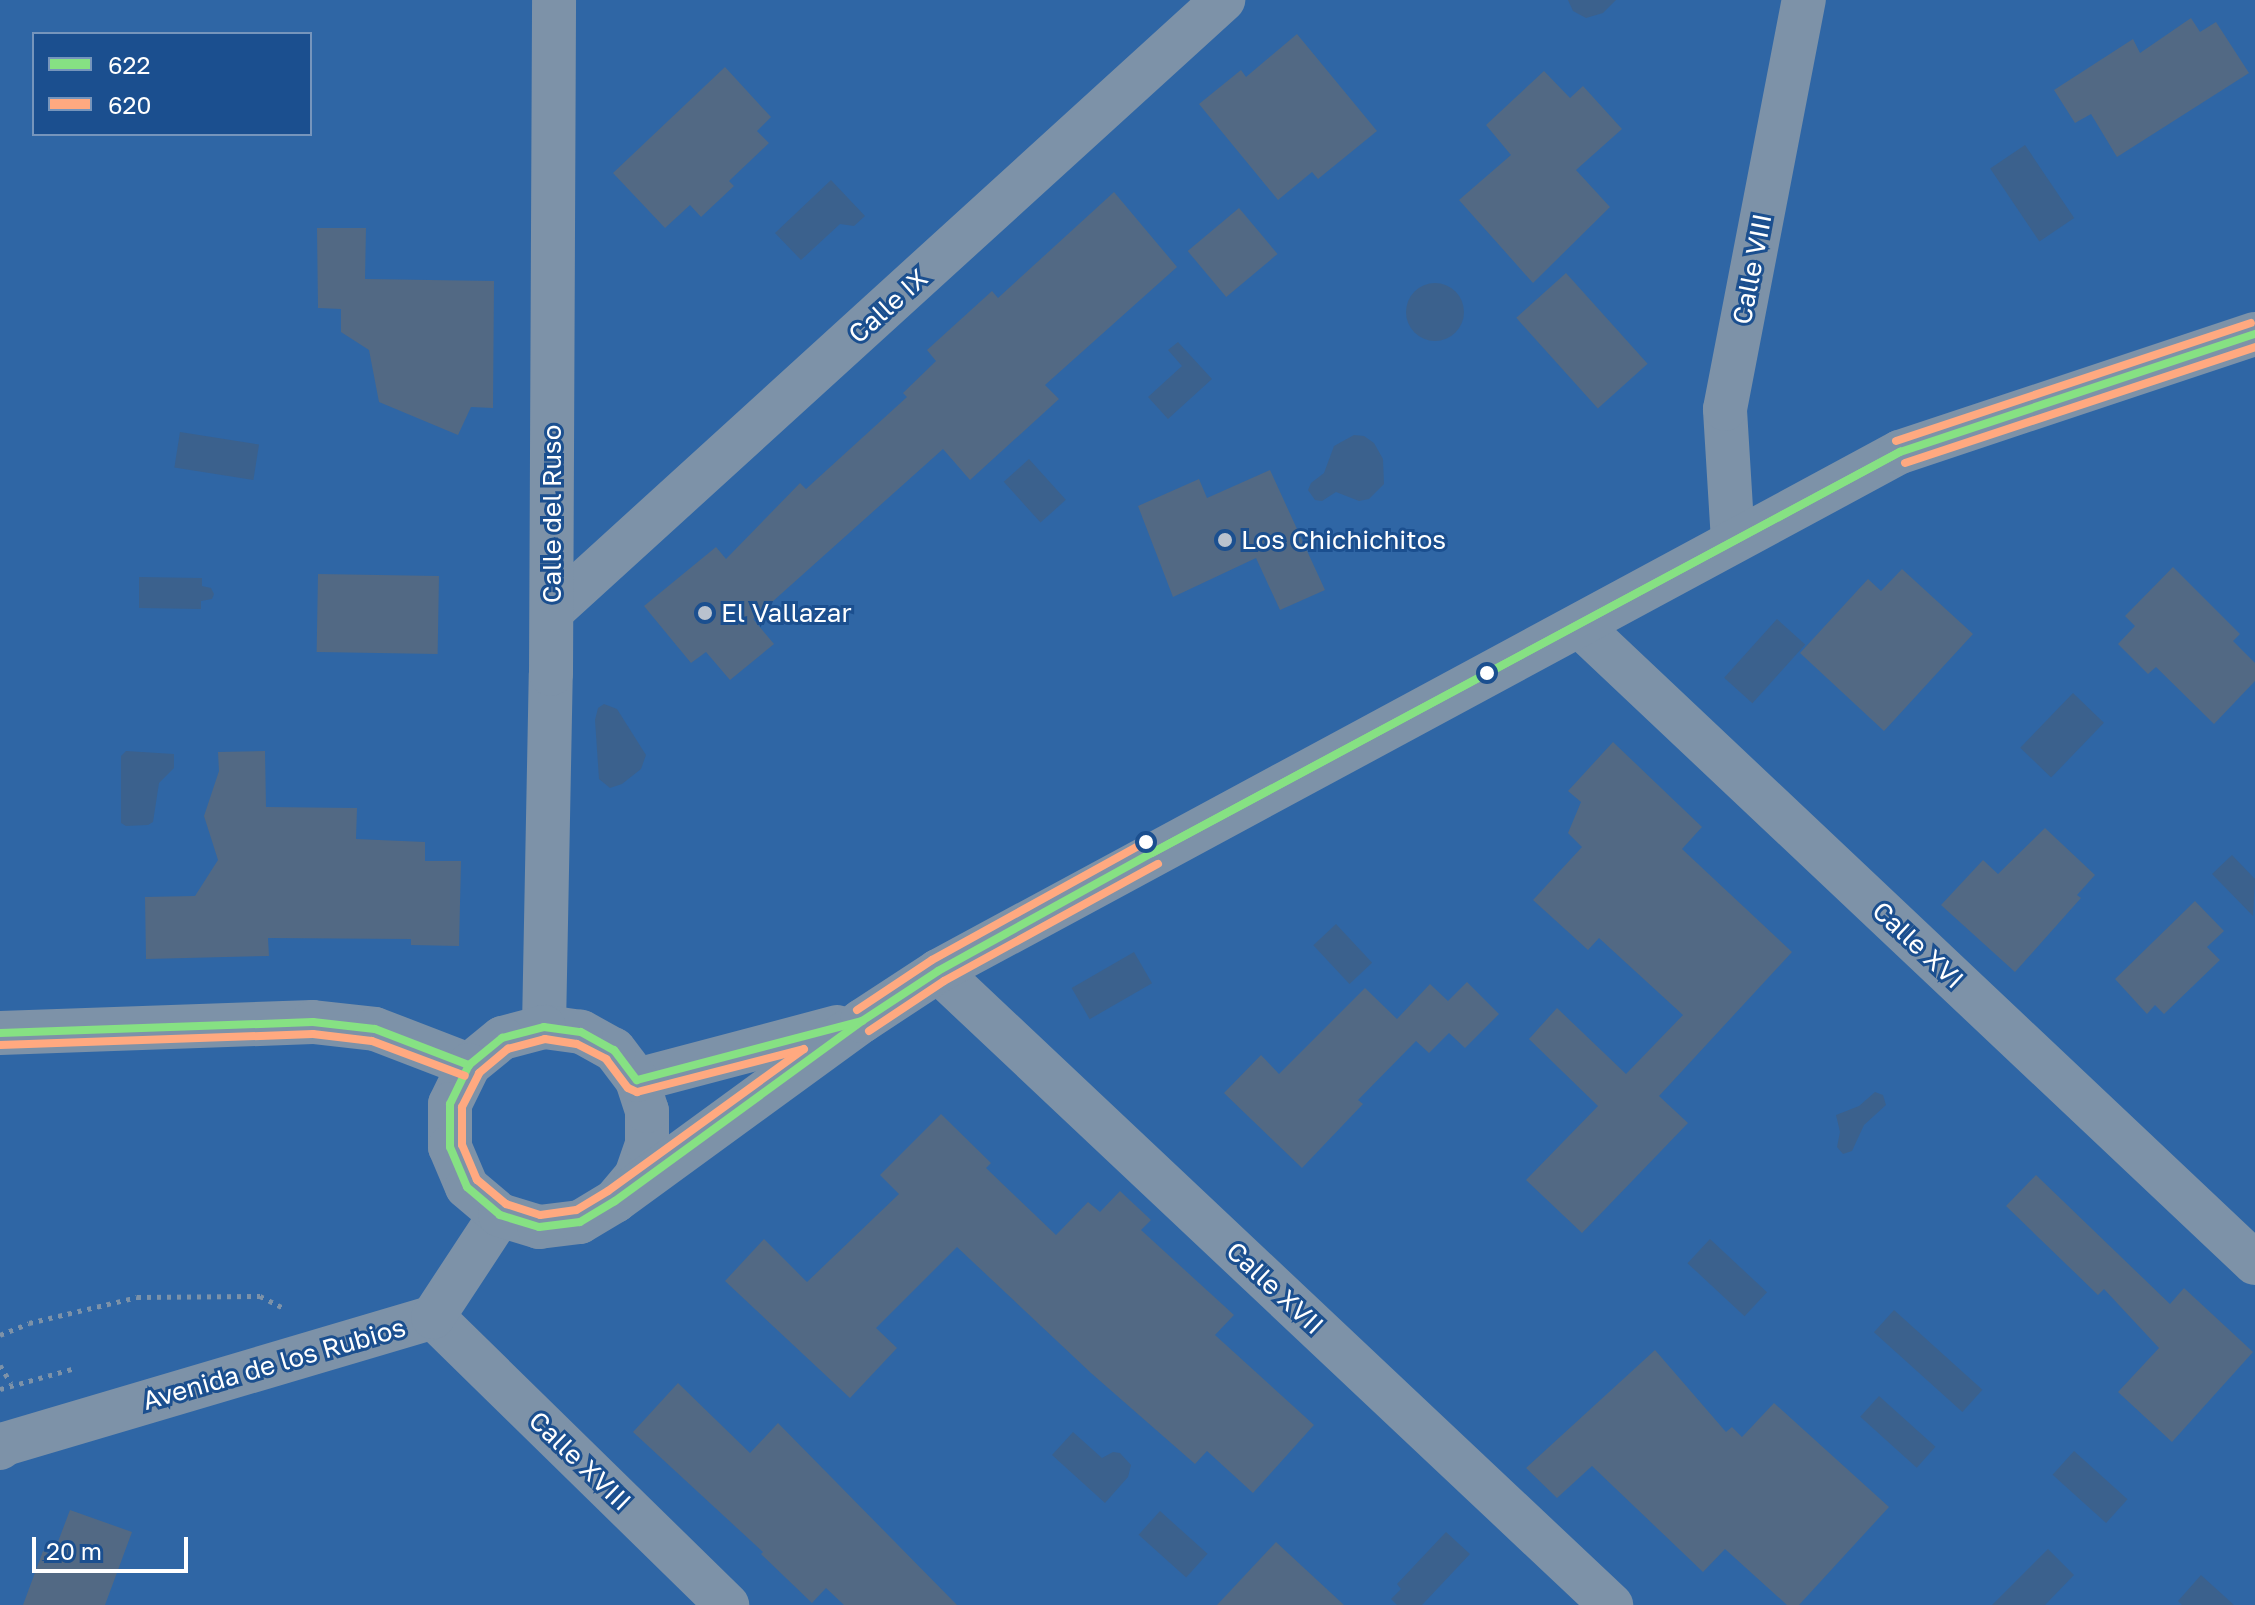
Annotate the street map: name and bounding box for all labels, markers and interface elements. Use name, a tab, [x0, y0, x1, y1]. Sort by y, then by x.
legend	[32, 32, 312, 136]
text: 622	[108, 50, 150, 79]
text: 620	[108, 90, 151, 119]
street label: Calle VIII	[1726, 211, 1778, 327]
street label: Calle IX	[842, 262, 934, 350]
street label: Calle del Ruso	[536, 425, 568, 603]
place label: Los Chichichitos	[1241, 524, 1446, 556]
marker: Los Chichichitos	[1216, 531, 1234, 549]
place label: El Vallazar	[721, 597, 852, 629]
marker: El Vallazar	[696, 604, 714, 622]
unlabelled marker	[1479, 665, 1495, 681]
unlabelled marker	[1138, 834, 1154, 850]
street label: Calle XVI	[1866, 895, 1970, 995]
street label: Calle XVII	[1220, 1235, 1330, 1341]
street label: Avenida de los Rubios	[139, 1312, 409, 1416]
street label: Calle XVIII	[523, 1405, 637, 1517]
scale bar	[36, 1521, 192, 1571]
text: 20 m	[46, 1536, 102, 1565]

